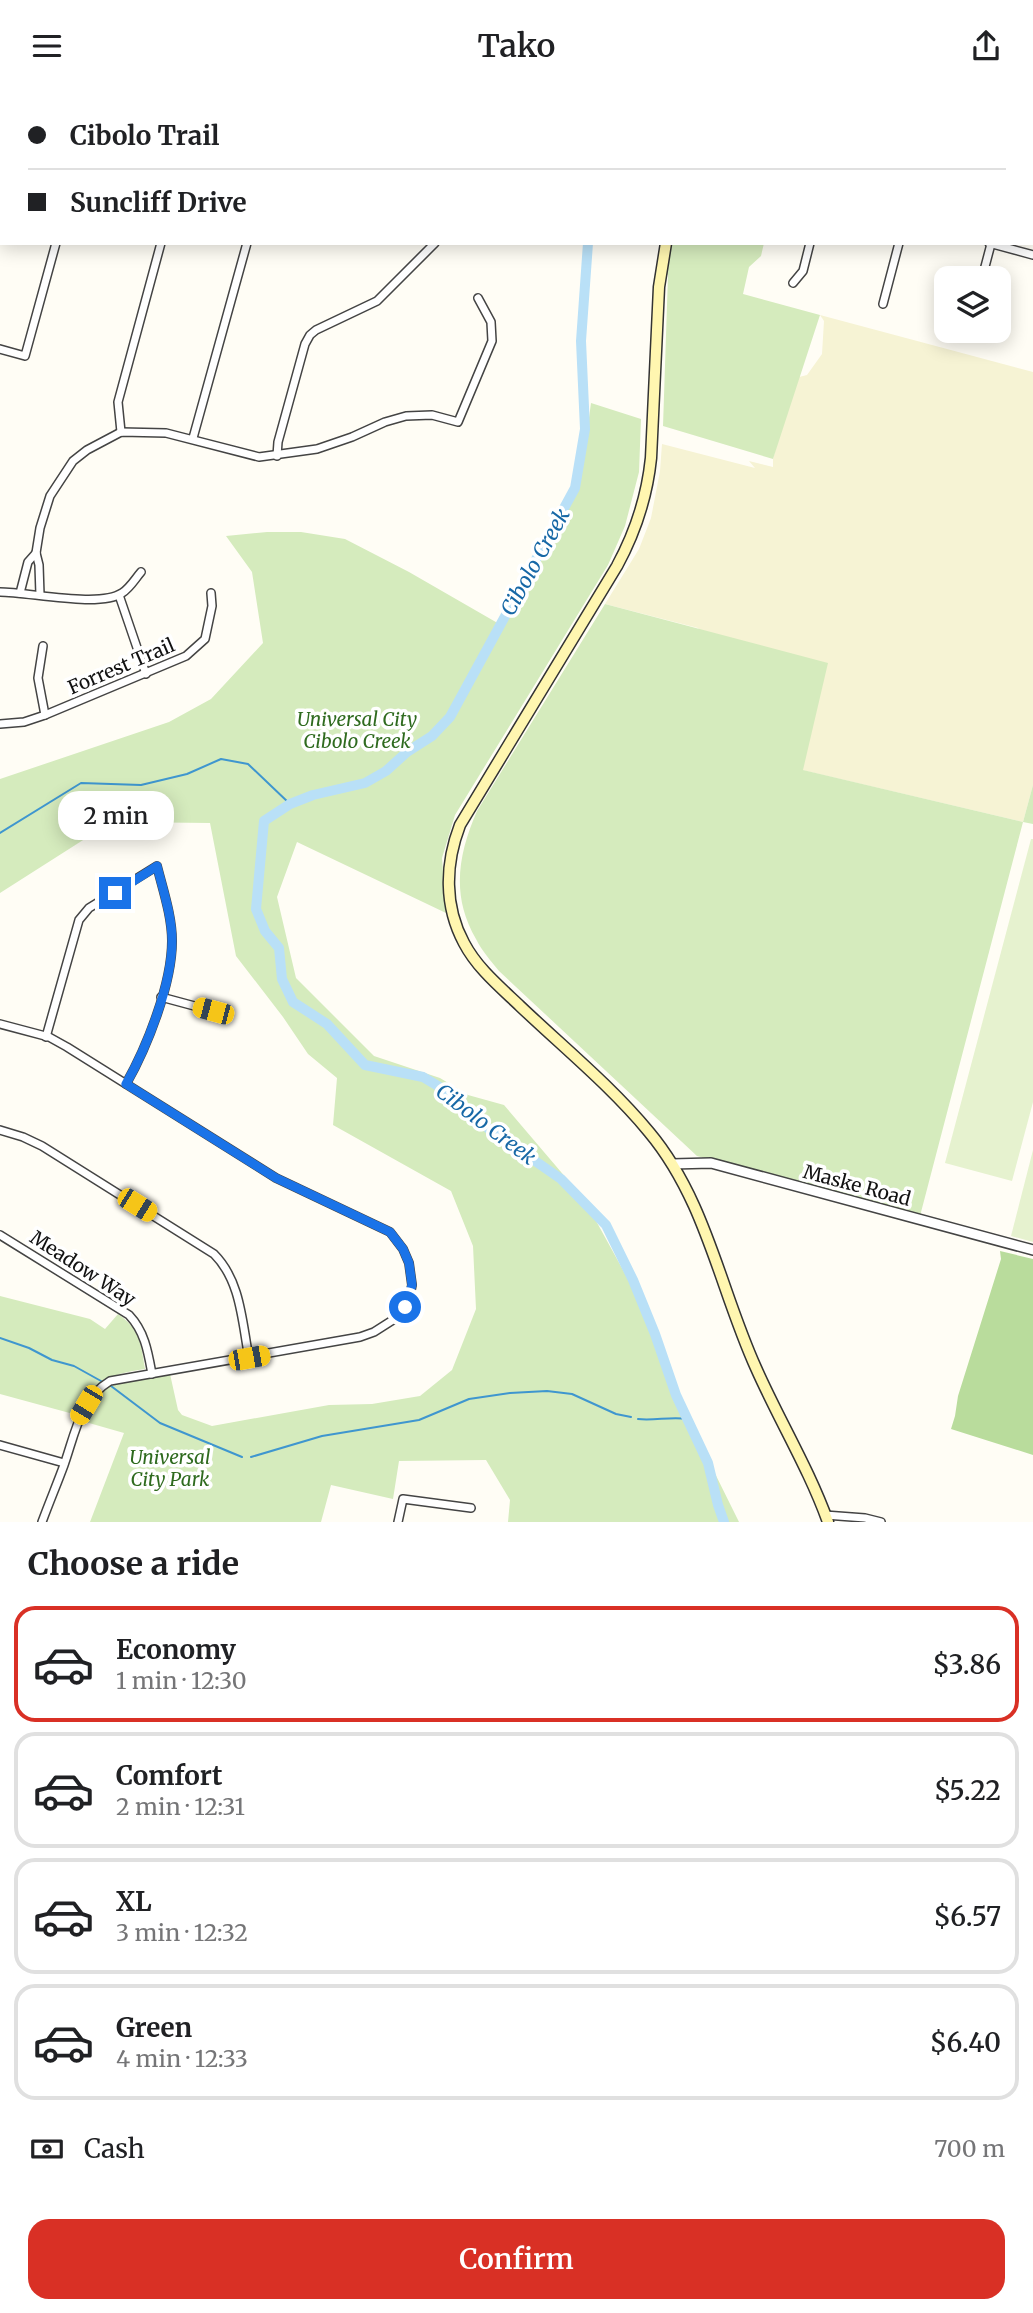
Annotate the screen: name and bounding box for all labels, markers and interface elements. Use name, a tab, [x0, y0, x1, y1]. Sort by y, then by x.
text: Tako	[478, 26, 555, 66]
icon: menu	[28, 27, 66, 65]
icon: share	[967, 27, 1005, 65]
text: Cibolo Trail	[70, 119, 219, 152]
text: Suncliff Drive	[70, 186, 247, 219]
map controls	[934, 266, 1011, 343]
button: layers	[934, 266, 1011, 343]
water label: Cibolo Creek	[494, 503, 576, 620]
street label: Forrest Trail	[64, 633, 178, 699]
park label: Universal City Cibolo Creek	[297, 707, 417, 753]
callout: 2 min	[57, 791, 173, 841]
text: 2 min	[84, 801, 148, 830]
route end	[99, 877, 131, 909]
car	[190, 995, 237, 1027]
water label: Cibolo Creek	[430, 1078, 542, 1171]
street label: Maske Road	[801, 1159, 913, 1211]
car	[114, 1185, 161, 1225]
street label: Meadow Way	[26, 1225, 140, 1311]
route start	[389, 1291, 421, 1323]
car	[227, 1344, 272, 1372]
car	[67, 1382, 106, 1428]
park label: Universal City Park	[129, 1445, 211, 1491]
text: Choose a ride	[28, 1544, 239, 1584]
icon: car	[32, 1633, 95, 1696]
text: Economy	[116, 1633, 236, 1666]
text: $3.86	[933, 1648, 1001, 1681]
text: 1 min · 12:30	[116, 1666, 247, 1695]
icon: car	[32, 1759, 95, 1822]
text: Comfort	[116, 1759, 222, 1792]
text: $5.22	[934, 1774, 1001, 1807]
text: 2 min · 12:31	[116, 1792, 245, 1821]
icon: car	[32, 1885, 95, 1948]
text: XL	[116, 1885, 152, 1918]
text: $6.57	[933, 1900, 1001, 1933]
text: 3 min · 12:32	[116, 1918, 248, 1947]
icon: car	[32, 2011, 95, 2074]
text: Green	[116, 2011, 192, 2044]
text: $6.40	[930, 2026, 1001, 2059]
text: 4 min · 12:33	[116, 2044, 248, 2073]
icon: cash	[28, 2130, 66, 2168]
text: Cash	[84, 2132, 145, 2165]
text: 700 m	[934, 2134, 1005, 2163]
button: Confirm	[28, 2219, 1005, 2299]

